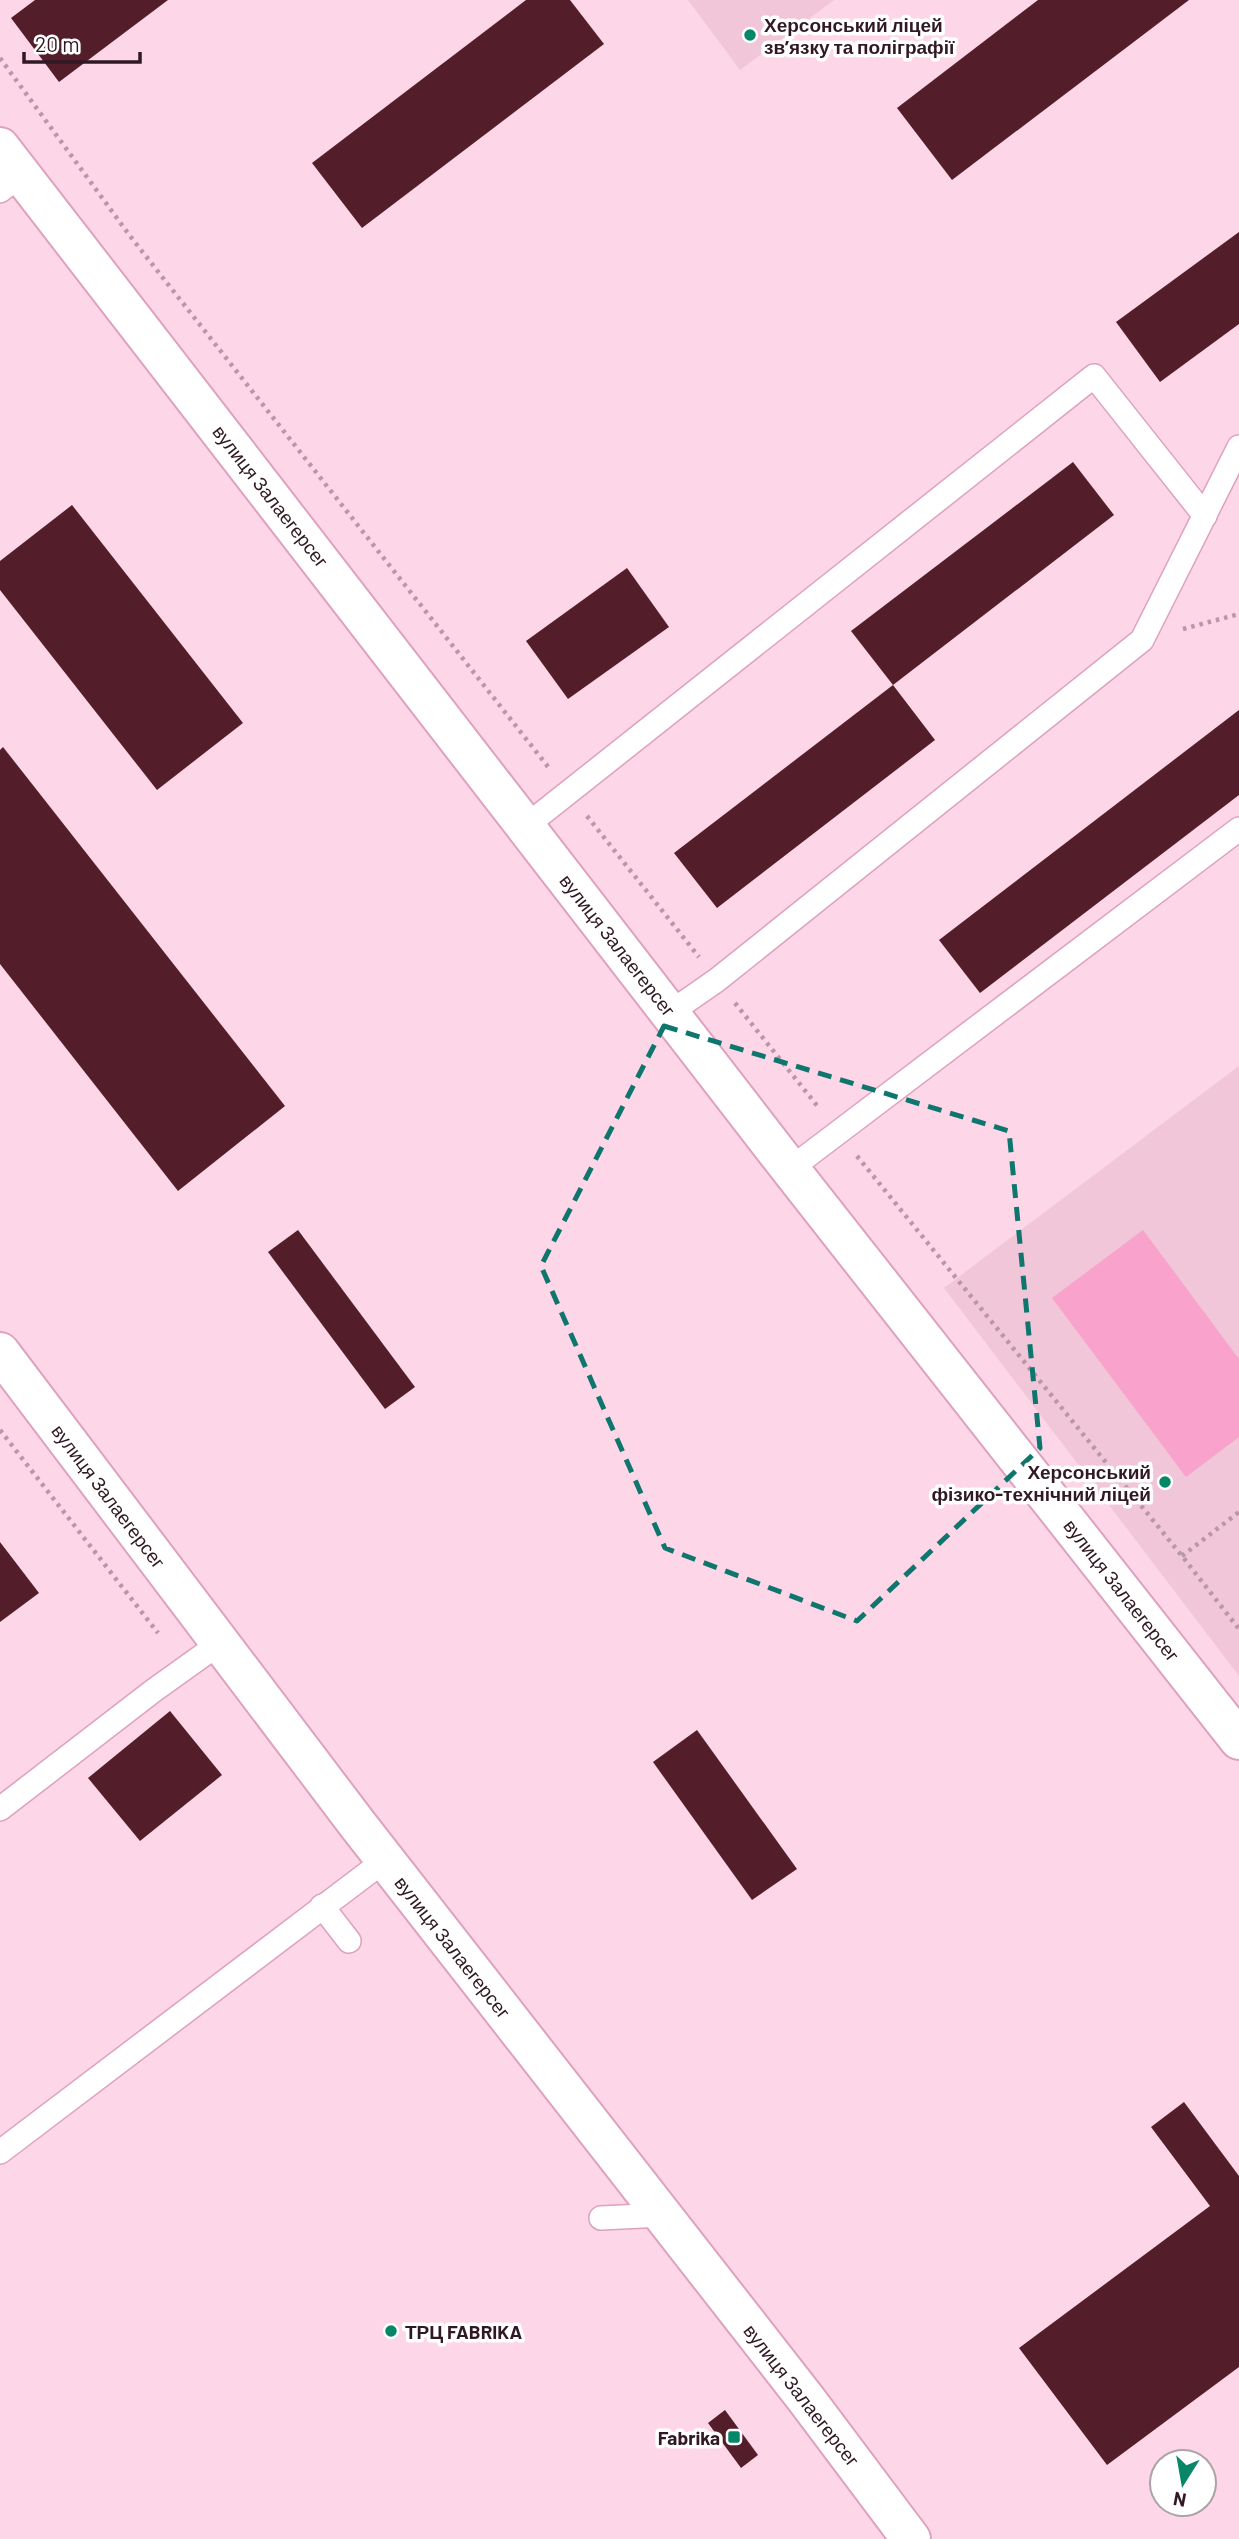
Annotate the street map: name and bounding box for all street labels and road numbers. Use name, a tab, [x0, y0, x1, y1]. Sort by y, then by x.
street label: вулиця Залаегерсег	[208, 420, 334, 572]
street label: вулиця Залаегерсег	[555, 869, 681, 1021]
street label: вулиця Залаегерсег	[47, 1419, 171, 1573]
street label: вулиця Залаегерсег	[1059, 1514, 1185, 1666]
street label: вулиця Залаегерсег	[390, 1871, 516, 2023]
street label: вулиця Залаегерсег	[739, 2319, 865, 2471]

